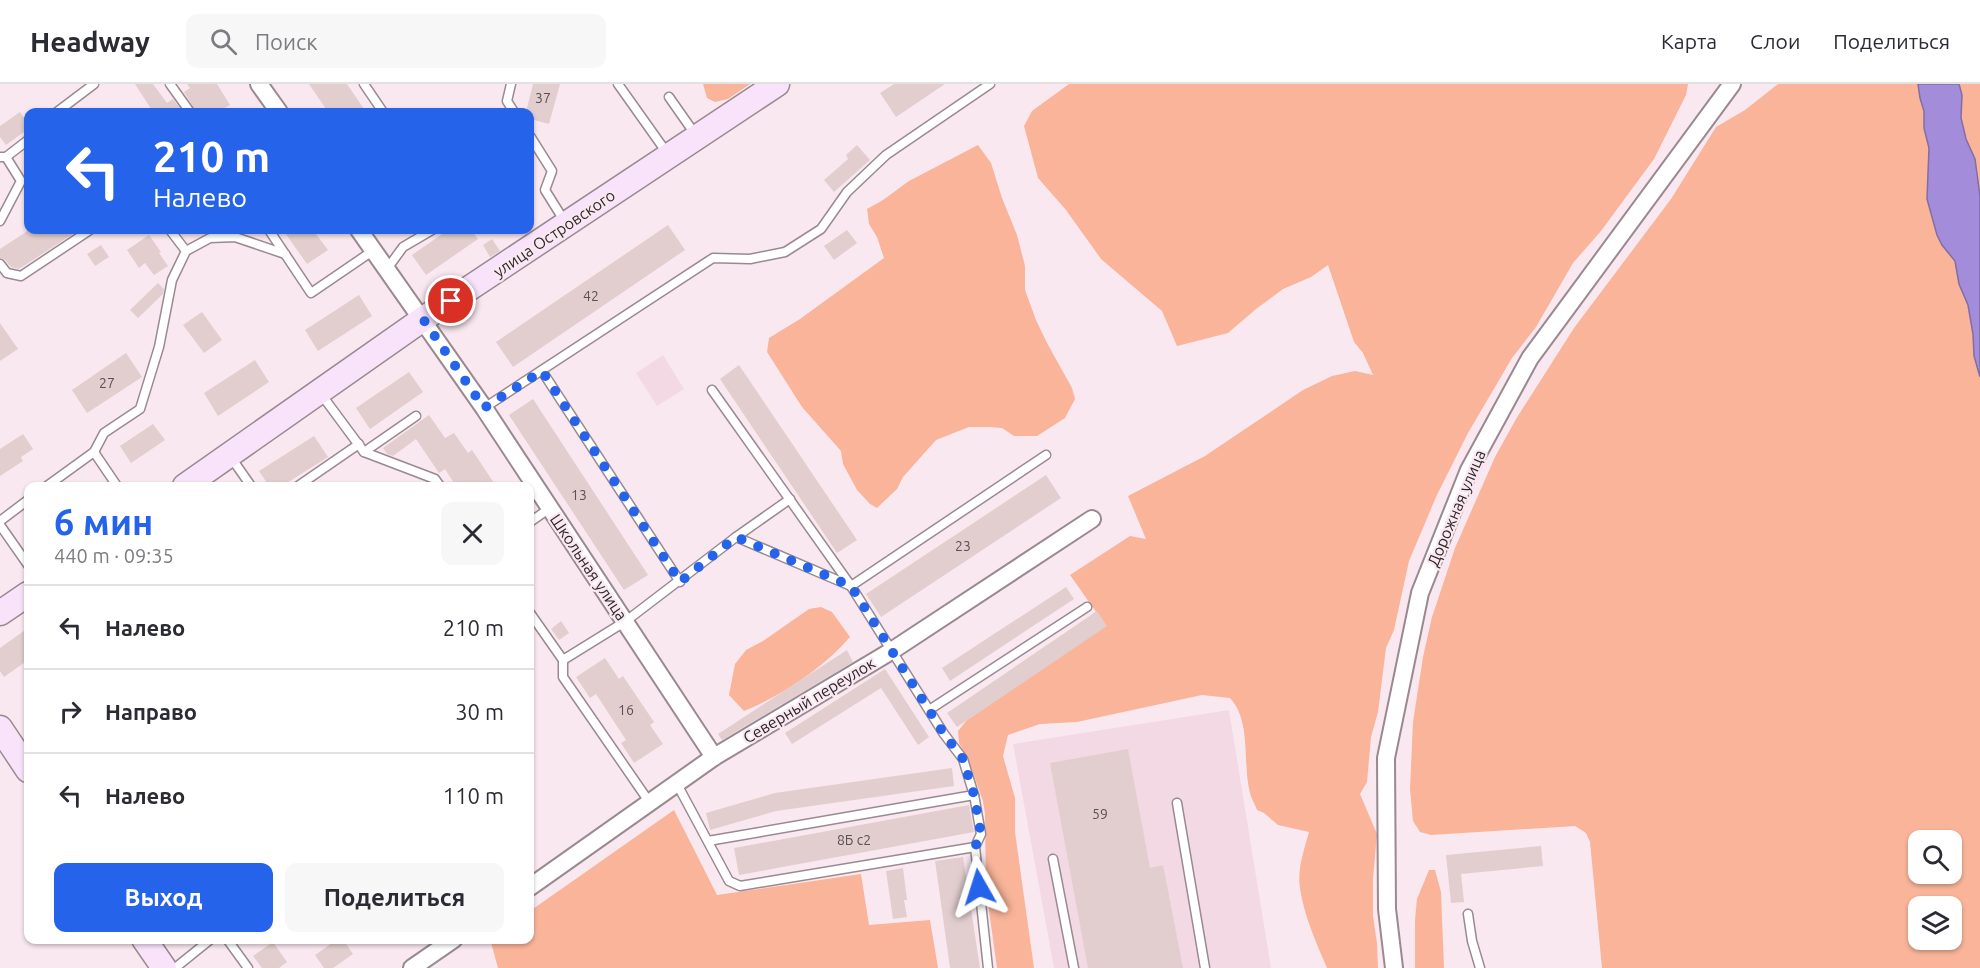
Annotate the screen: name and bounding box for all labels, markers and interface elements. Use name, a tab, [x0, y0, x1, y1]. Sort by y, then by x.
search box	[186, 14, 606, 68]
icon: search	[207, 25, 240, 58]
text: Headway	[30, 26, 150, 57]
text: Поиск	[255, 29, 318, 54]
text: Карта	[1661, 29, 1717, 53]
text: Слои	[1750, 29, 1800, 53]
text: Поделиться	[1833, 29, 1950, 53]
house number: 37	[535, 90, 551, 106]
icon: left	[54, 132, 132, 210]
text: 210 m	[153, 133, 270, 180]
text: Налево	[153, 182, 247, 212]
street label: улица Островского	[490, 186, 618, 280]
pin	[425, 275, 476, 326]
icon: arrive	[434, 284, 467, 317]
house number: 42	[583, 288, 599, 304]
house number: 27	[99, 375, 115, 391]
street label: Дорожная улица	[1423, 447, 1489, 569]
house number: 13	[571, 487, 587, 503]
text: 6 мин	[54, 501, 153, 542]
button: close	[441, 502, 504, 565]
street label: Школьная улица	[547, 511, 631, 623]
house number: 23	[955, 538, 971, 554]
text: 440 m · 09:35	[54, 544, 174, 567]
icon: left	[54, 611, 87, 644]
text: Налево	[105, 615, 185, 640]
text: 210 m	[443, 615, 504, 640]
street label: Северный переулок	[740, 653, 878, 747]
icon: right	[54, 695, 87, 728]
text: Направо	[105, 699, 197, 724]
text: 30 m	[455, 699, 504, 724]
house number: 16	[618, 702, 634, 718]
icon: left	[54, 779, 87, 812]
text: Налево	[105, 783, 185, 808]
text: 110 m	[443, 783, 504, 808]
house number: 59	[1092, 806, 1108, 822]
map controls	[1908, 830, 1962, 950]
button: search	[1908, 830, 1962, 884]
house number: 8Б с2	[837, 832, 871, 848]
position arrow	[947, 855, 1011, 919]
button: Выход	[54, 863, 273, 932]
button: Поделиться	[285, 863, 504, 932]
button: layers	[1908, 896, 1962, 950]

